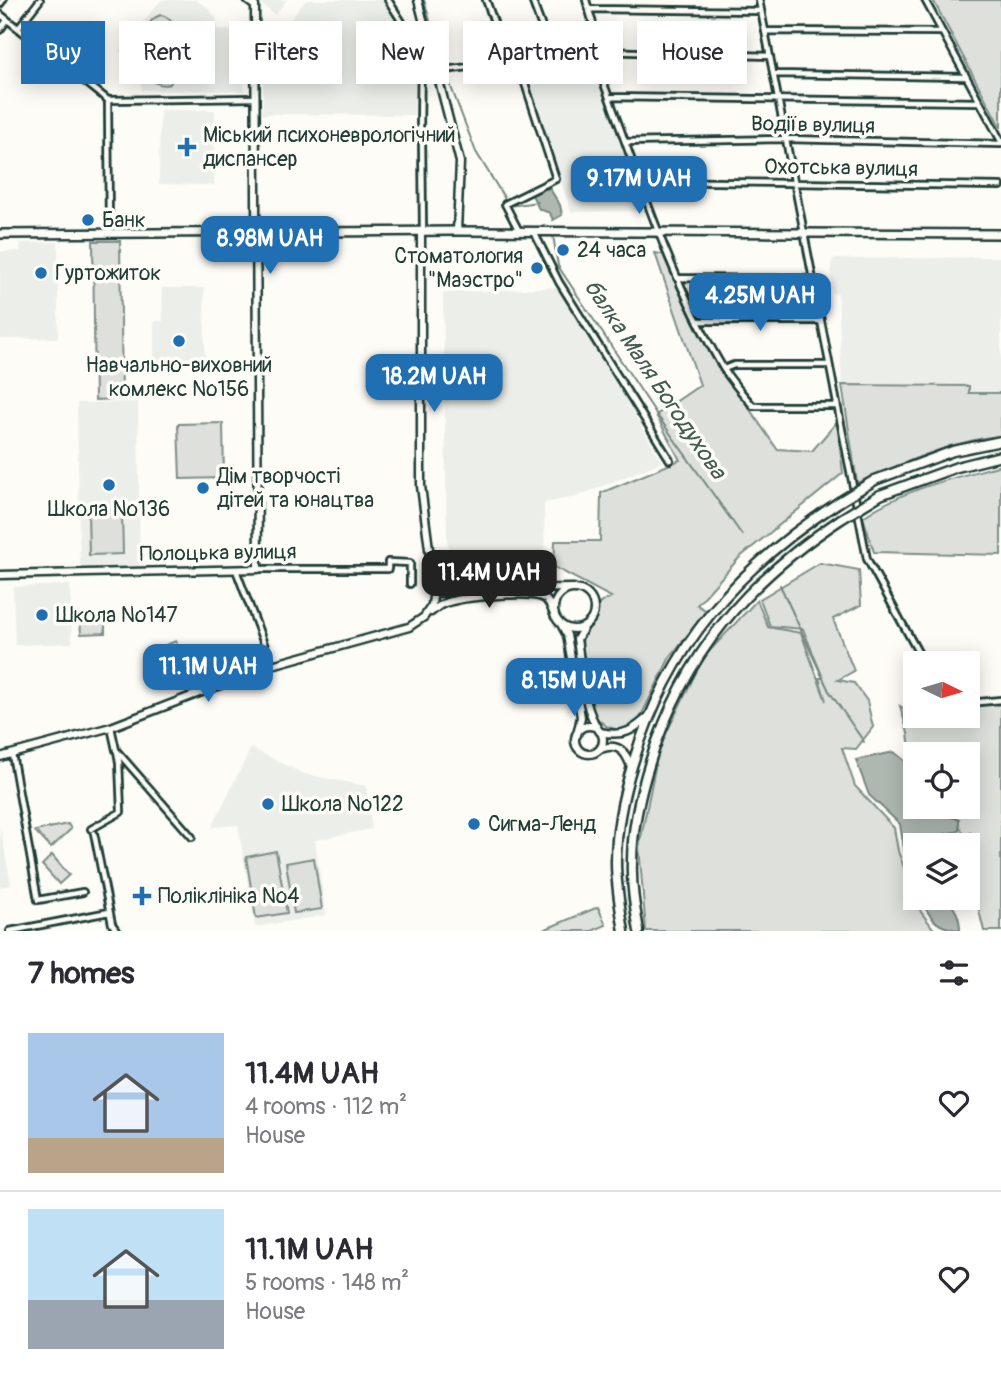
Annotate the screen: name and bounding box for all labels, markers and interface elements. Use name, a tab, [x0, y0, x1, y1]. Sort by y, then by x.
chip: Buy	[21, 21, 105, 84]
chip: Rent	[119, 21, 215, 84]
chip: Filters	[229, 21, 342, 84]
chip: New	[356, 21, 449, 84]
chip: Apartment	[463, 21, 623, 84]
chip: House	[637, 21, 747, 84]
street label: Водіїв вулиця	[751, 110, 875, 140]
place label: Міський психоневрологічний диспансер	[203, 122, 456, 173]
marker: Міський психоневрологічний диспансер	[177, 137, 197, 157]
street label: Охотська вулиця	[764, 153, 918, 183]
pin: 9.17M UAH	[559, 156, 719, 216]
text: 9.17M UAH	[587, 164, 691, 193]
place label: Банк	[102, 207, 146, 234]
marker: Банк	[80, 212, 96, 228]
pin: 8.98M UAH	[190, 216, 350, 276]
text: 8.98M UAH	[217, 224, 323, 253]
place label: 24 часа	[577, 237, 646, 264]
marker: 24 часа	[555, 242, 571, 258]
place label: Стоматология "Маэстро"	[394, 243, 523, 294]
place label: Гуртожиток	[55, 260, 161, 287]
marker: Стоматология "Маэстро"	[529, 260, 545, 276]
marker: Гуртожиток	[33, 265, 49, 281]
water label: балка Маля Богодухова	[577, 274, 733, 485]
pin: 4.25M UAH	[680, 274, 840, 333]
text: 4.25M UAH	[705, 281, 815, 310]
marker: Навчально-виховний комлекс №156	[171, 333, 187, 349]
place label: Навчально-виховний комлекс №156	[86, 352, 272, 403]
pin: 18.2M UAH	[354, 354, 514, 414]
text: 18.2M UAH	[382, 362, 486, 391]
place label: Дім творчості дітей та юнацтва	[216, 463, 374, 514]
marker: Школа №136	[101, 477, 117, 493]
marker: Дім творчості дітей та юнацтва	[195, 480, 211, 496]
place label: Школа №136	[48, 496, 170, 523]
street label: Полоцька вулиця	[139, 538, 297, 568]
pin: 11.4M UAH	[409, 550, 569, 610]
text: 11.4M UAH	[438, 558, 540, 587]
place label: Школа №147	[56, 602, 178, 629]
marker: Школа №147	[34, 607, 50, 623]
pin: 11.1M UAH	[128, 644, 288, 704]
north arrow	[903, 651, 980, 728]
map controls	[903, 651, 980, 910]
text: 11.1M UAH	[159, 652, 257, 681]
pin: 8.15M UAH	[494, 658, 654, 718]
text: 8.15M UAH	[522, 666, 626, 695]
button: locate	[903, 742, 980, 819]
place label: Школа №122	[282, 791, 404, 818]
marker: Школа №122	[260, 796, 276, 812]
place label: Сигма-Ленд	[488, 811, 596, 838]
marker: Сигма-Ленд	[466, 816, 482, 832]
button: layers	[903, 833, 980, 910]
place label: Поліклініка №4	[158, 883, 299, 910]
marker: Поліклініка №4	[132, 886, 152, 906]
icon: filters	[935, 954, 973, 992]
text: 7 homes	[28, 955, 135, 992]
text: 11.4M UAH	[245, 1055, 379, 1092]
icon: home	[84, 1061, 168, 1145]
icon: heart	[935, 1084, 973, 1122]
text: 4 rooms · 112 m²	[245, 1092, 407, 1121]
text: House	[245, 1121, 305, 1150]
text: 11.1M UAH	[245, 1231, 373, 1268]
icon: home	[84, 1237, 168, 1321]
icon: heart	[935, 1260, 973, 1298]
text: 5 rooms · 148 m²	[245, 1268, 409, 1297]
text: House	[245, 1297, 305, 1326]

